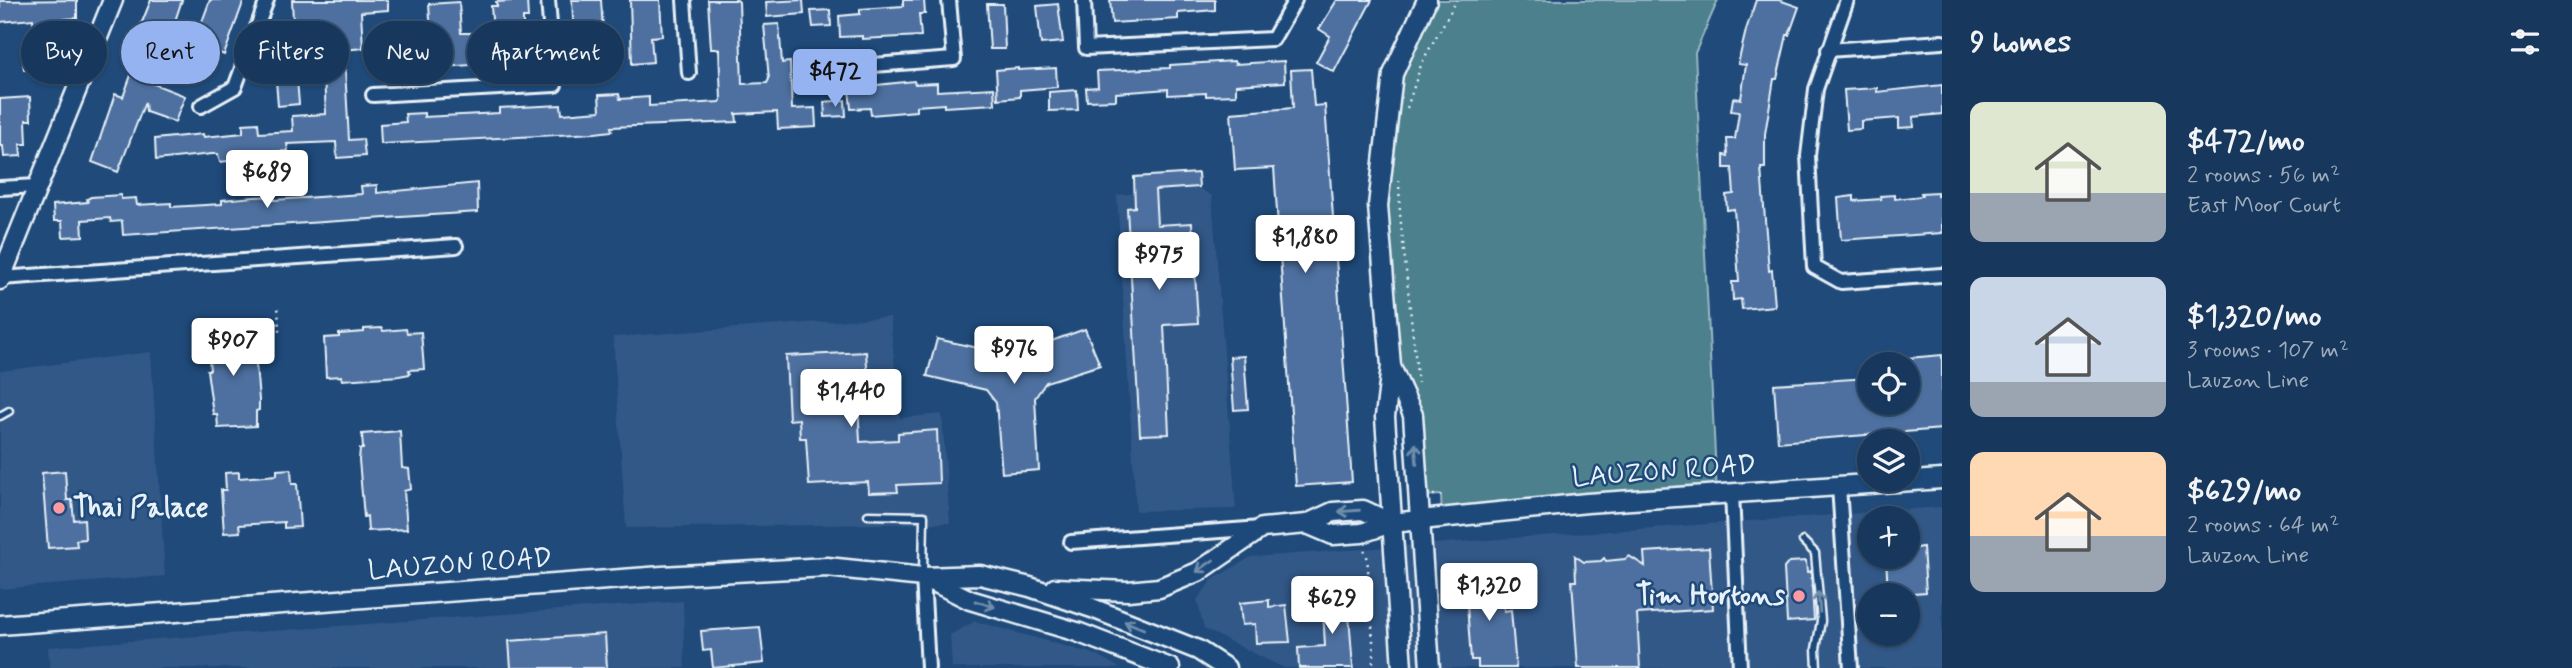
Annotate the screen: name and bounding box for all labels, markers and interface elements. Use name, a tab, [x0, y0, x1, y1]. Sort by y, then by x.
chip: Buy	[21, 21, 107, 84]
chip: Rent	[121, 21, 220, 84]
chip: Filters	[234, 21, 349, 84]
chip: New	[363, 21, 453, 84]
chip: Apartment	[467, 21, 624, 84]
text: 9 homes	[1970, 23, 2071, 62]
icon: filters	[2506, 23, 2544, 61]
pin: $472	[794, 50, 876, 109]
text: $472	[809, 57, 861, 87]
text: $472/mo	[2187, 122, 2305, 161]
icon: home	[2026, 130, 2110, 214]
pin: $689	[226, 150, 308, 210]
text: $689	[242, 158, 292, 188]
text: 2 rooms · 56 m²	[2187, 161, 2340, 191]
text: East Moor Court	[2187, 191, 2341, 221]
pin: $1,880	[1248, 216, 1362, 275]
text: $1,880	[1272, 223, 1338, 253]
pin: $975	[1118, 232, 1200, 292]
text: $975	[1134, 240, 1184, 270]
text: $1,320/mo	[2187, 297, 2322, 336]
icon: home	[2026, 305, 2110, 389]
pin: $907	[192, 318, 274, 378]
text: $907	[208, 326, 258, 356]
pin: $976	[973, 326, 1055, 386]
text: $976	[990, 334, 1038, 364]
text: 3 rooms · 107 m²	[2187, 336, 2349, 366]
map controls	[1857, 352, 1920, 646]
button: locate	[1857, 352, 1920, 415]
text: Lauzon Line	[2187, 366, 2309, 396]
pin: $1,440	[794, 370, 908, 429]
text: $1,440	[816, 377, 886, 407]
button: layers	[1857, 429, 1920, 492]
one-way arrow	[1409, 442, 1422, 465]
street label: LAUZON ROAD	[1571, 447, 1757, 497]
text: $629/mo	[2187, 472, 2301, 511]
icon: home	[2026, 480, 2110, 564]
place label: Thai Palace	[73, 490, 209, 527]
marker: Thai Palace	[51, 500, 67, 516]
one-way arrow	[1338, 505, 1360, 518]
button: +	[1857, 506, 1920, 569]
text: 2 rooms · 64 m²	[2187, 511, 2339, 541]
street label: LAUZON ROAD	[367, 540, 553, 590]
text: Lauzon Line	[2187, 541, 2309, 571]
one-way arrow	[1196, 559, 1215, 573]
pin: $1,320	[1432, 564, 1546, 623]
text: $1,320	[1456, 571, 1522, 601]
pin: $629	[1291, 576, 1373, 636]
place label: Tim Hortons	[1636, 578, 1786, 615]
button: −	[1857, 583, 1920, 646]
text: $629	[1307, 584, 1357, 614]
marker: Tim Hortons	[1791, 588, 1807, 604]
one-way arrow	[1812, 591, 1825, 614]
one-way arrow	[974, 599, 996, 612]
one-way arrow	[1124, 617, 1146, 630]

